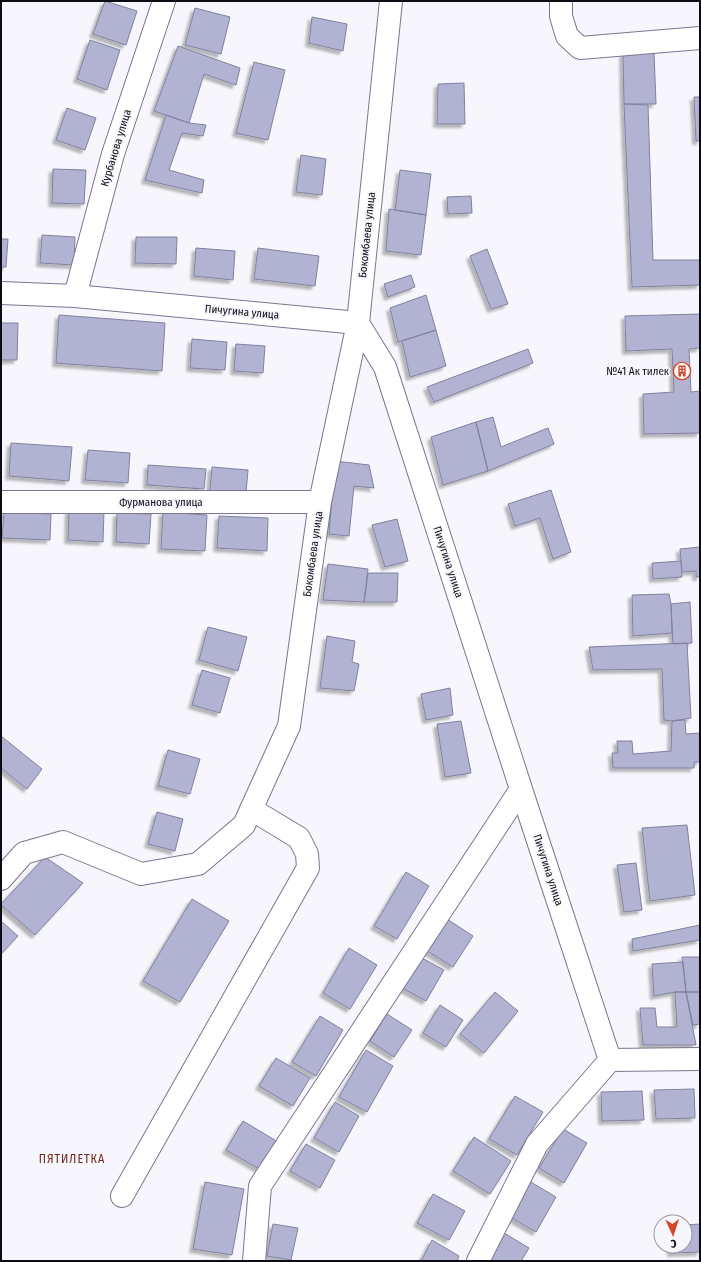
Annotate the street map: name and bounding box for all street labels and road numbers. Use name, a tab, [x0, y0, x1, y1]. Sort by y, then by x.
street label: Курбанова улица	[98, 108, 134, 188]
street label: Бокомбаева улица	[356, 191, 378, 279]
street label: Пичугина улица	[204, 302, 280, 322]
street label: Фурманова улица	[119, 496, 203, 509]
street label: Бокомбаева улица	[301, 510, 325, 598]
street label: Пичугина улица	[430, 525, 466, 599]
street label: Пичугина улица	[530, 833, 566, 907]

